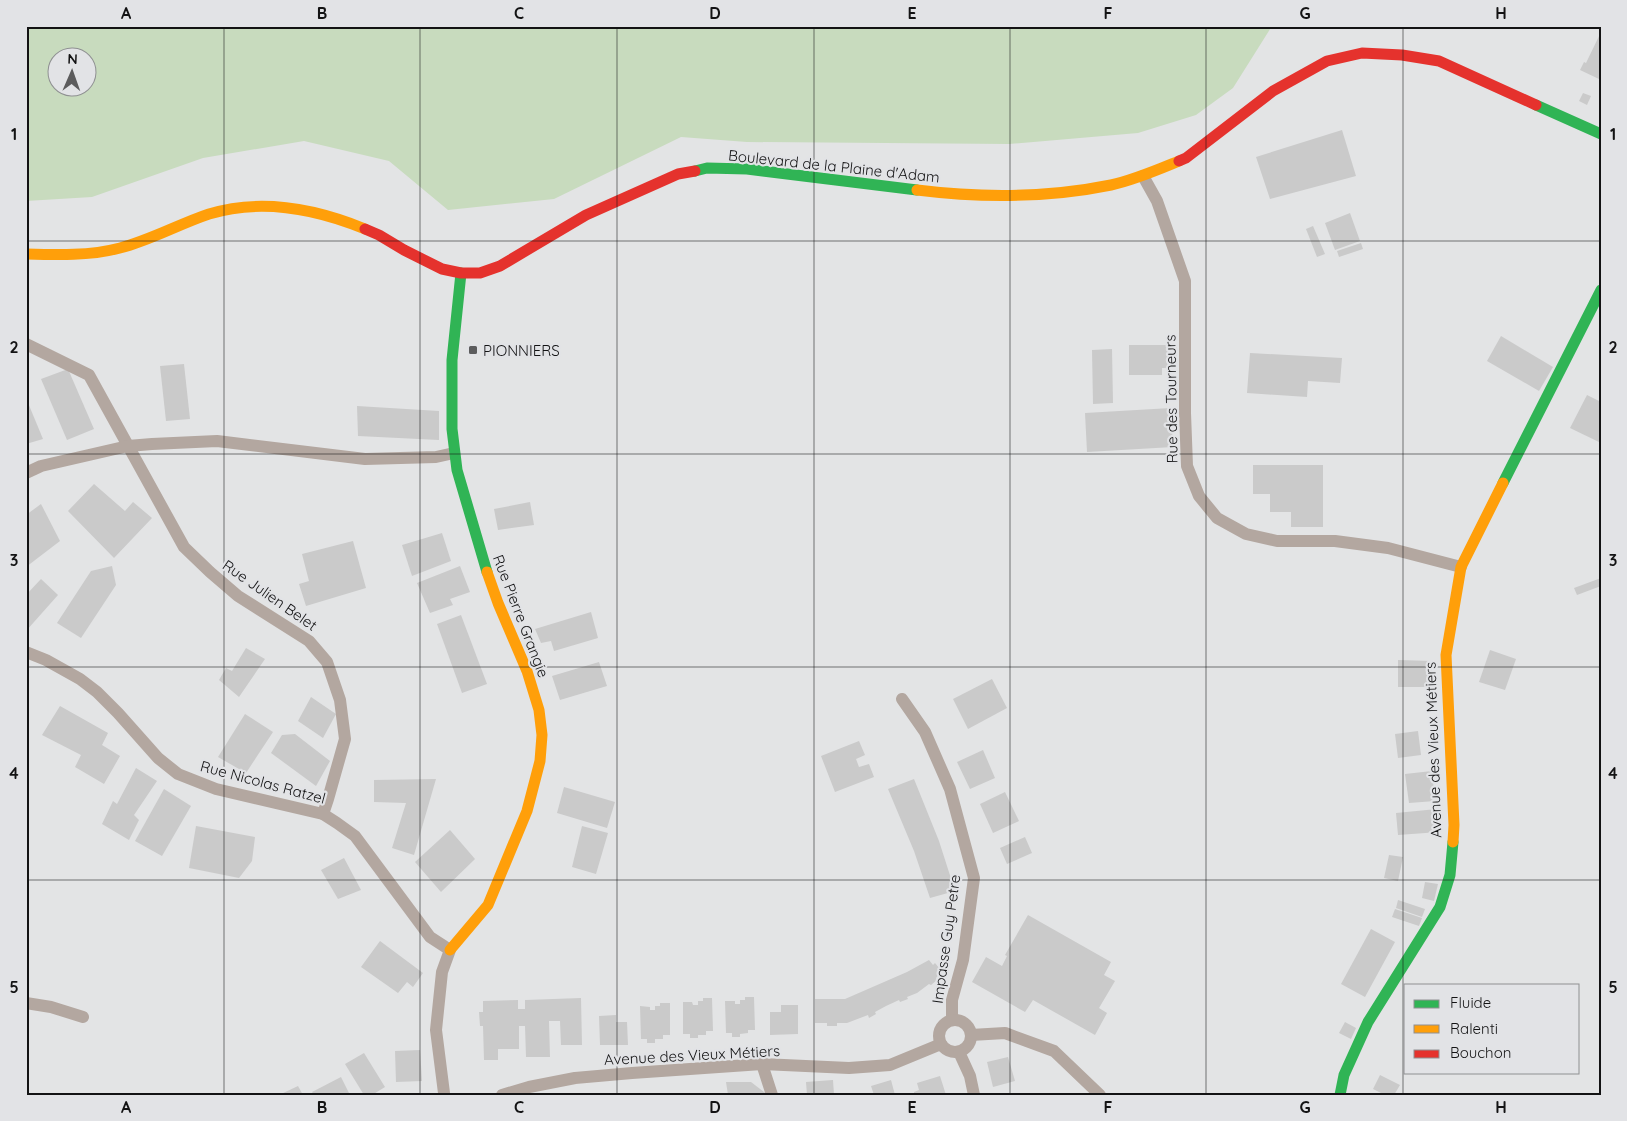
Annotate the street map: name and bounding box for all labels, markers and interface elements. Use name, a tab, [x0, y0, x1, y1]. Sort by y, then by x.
text: A	[121, 3, 132, 23]
text: B	[317, 3, 327, 23]
text: C	[514, 3, 524, 23]
text: D	[709, 3, 721, 23]
text: E	[907, 3, 917, 23]
text: F	[1104, 3, 1113, 23]
text: G	[1299, 3, 1311, 23]
text: H	[1495, 3, 1507, 23]
north arrow	[48, 48, 98, 98]
text: N	[67, 50, 78, 68]
text: 1	[11, 124, 17, 144]
text: 1	[1610, 124, 1616, 144]
street label: Boulevard de la Plaine d'Adam	[727, 145, 941, 187]
street label: Rue des Tourneurs	[1160, 334, 1182, 464]
text: 2	[9, 337, 19, 357]
text: 2	[1608, 337, 1618, 357]
place label: PIONNIERS	[483, 341, 560, 360]
marker: PIONNIERS	[467, 344, 479, 356]
text: 3	[10, 550, 18, 570]
text: 3	[1609, 550, 1617, 570]
street label: Rue Pierre Grangie	[489, 552, 553, 680]
street label: Rue Julien Belet	[219, 555, 321, 635]
street label: Avenue des Vieux Métiers	[1420, 662, 1446, 838]
street label: Rue Nicolas Ratzel	[198, 756, 328, 808]
text: 4	[9, 763, 19, 783]
text: 4	[1608, 763, 1618, 783]
street label: Impasse Guy Petre	[928, 873, 964, 1005]
text: 5	[9, 977, 19, 997]
text: 5	[1608, 977, 1618, 997]
legend	[1404, 984, 1580, 1074]
text: Fluide	[1450, 993, 1491, 1012]
text: Ralenti	[1450, 1019, 1498, 1038]
street label: Avenue des Vieux Métiers	[604, 1041, 780, 1069]
text: Bouchon	[1450, 1043, 1511, 1062]
text: A	[121, 1097, 132, 1117]
text: B	[317, 1097, 327, 1117]
text: C	[514, 1097, 524, 1117]
text: D	[709, 1097, 721, 1117]
text: E	[907, 1097, 917, 1117]
text: F	[1104, 1097, 1113, 1117]
text: G	[1299, 1097, 1311, 1117]
text: H	[1495, 1097, 1507, 1117]

